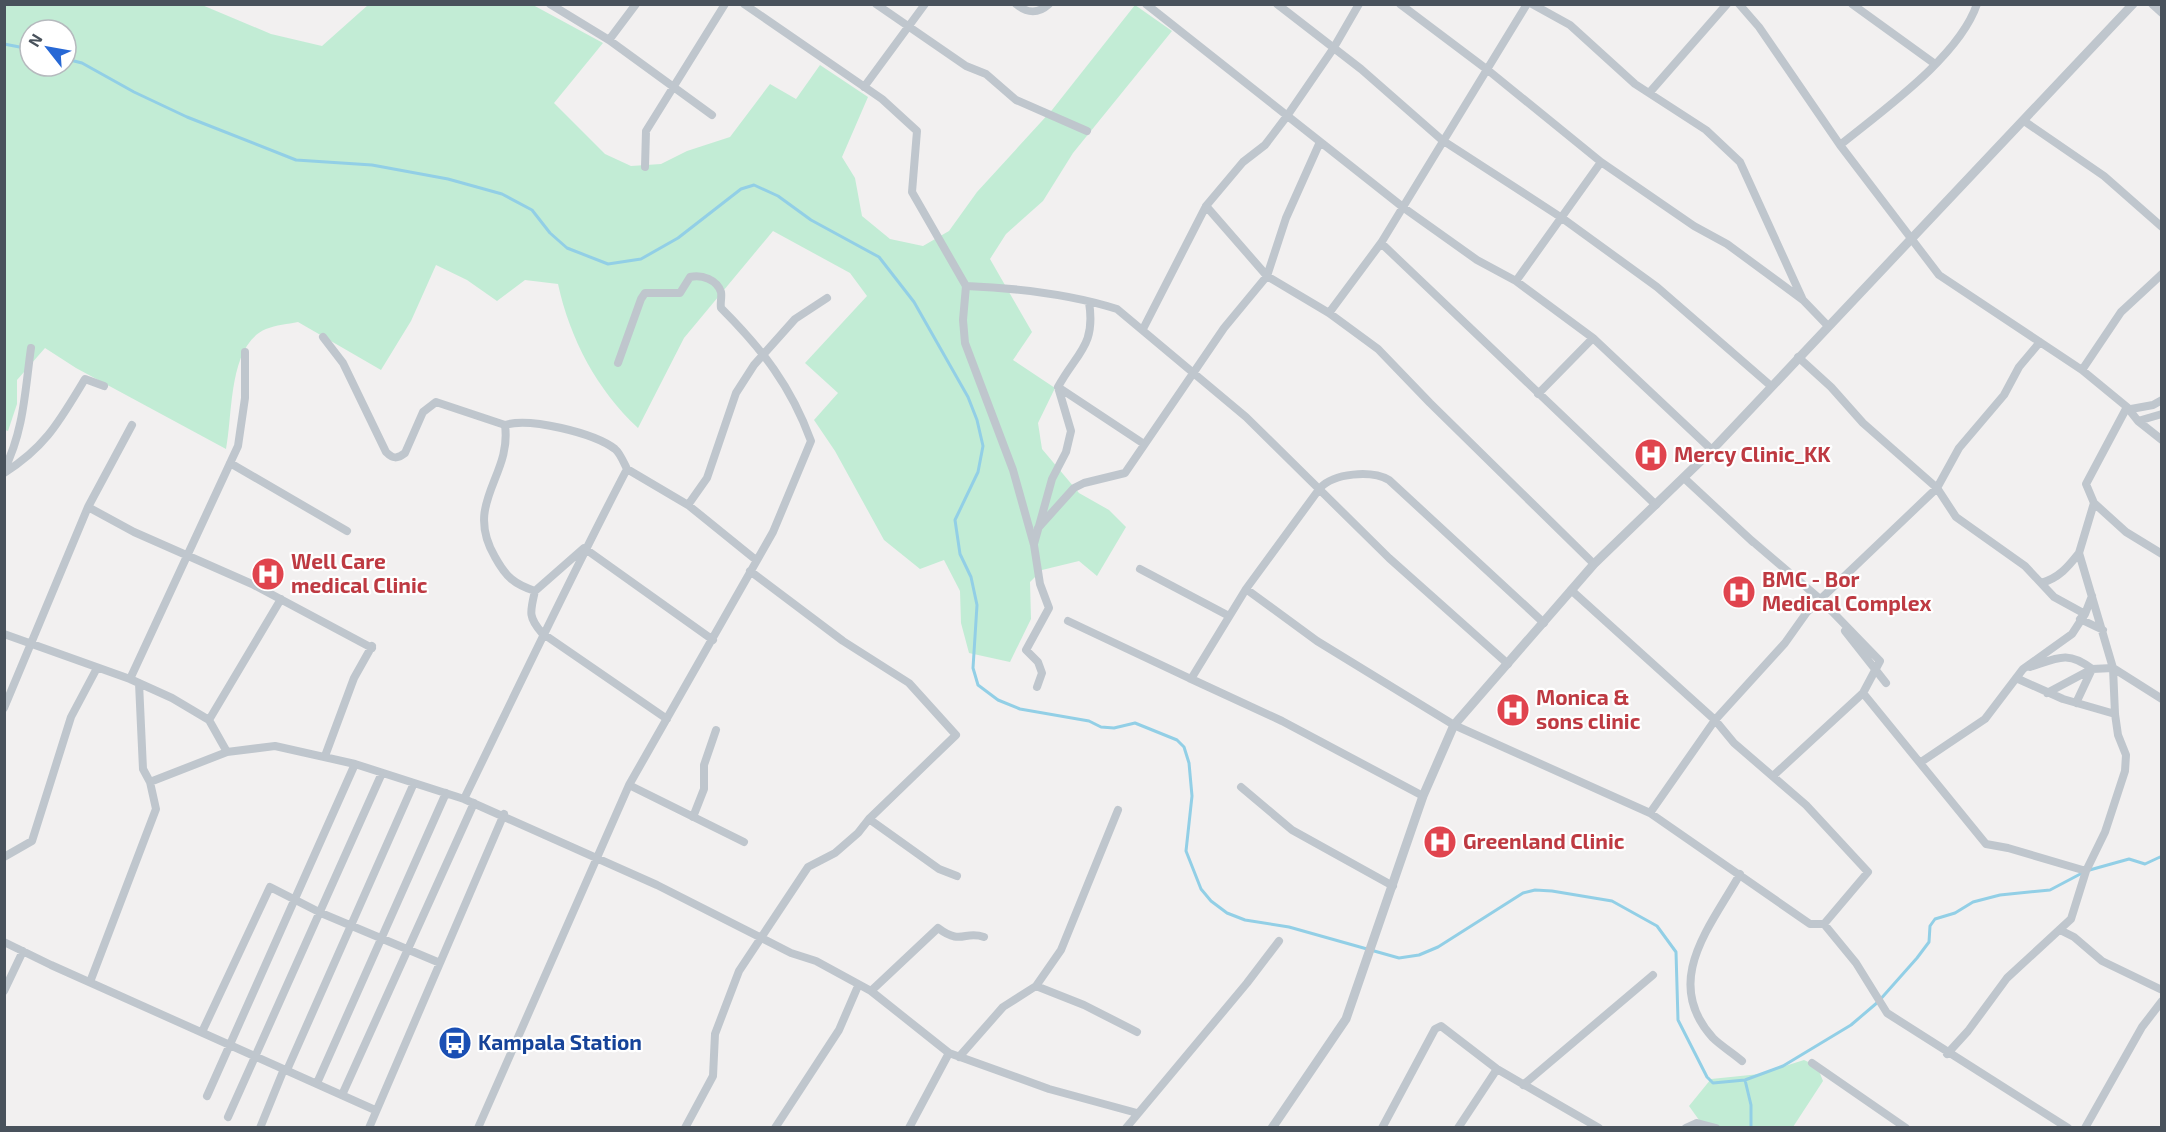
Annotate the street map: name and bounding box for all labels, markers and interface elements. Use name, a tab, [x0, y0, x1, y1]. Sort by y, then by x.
north arrow	[18, 18, 78, 78]
text: N	[24, 30, 46, 50]
hospital icon: Mercy Clinic_KK	[1633, 437, 1669, 473]
place label: Mercy Clinic_KK	[1674, 441, 1831, 467]
place label: Well Care medical Clinic	[291, 548, 428, 597]
hospital icon: Well Care medical Clinic	[250, 556, 286, 592]
place label: BMC - Bor Medical Complex	[1762, 566, 1932, 615]
hospital icon: BMC - Bor Medical Complex	[1721, 574, 1757, 610]
place label: Monica & sons clinic	[1536, 684, 1641, 733]
hospital icon: Monica & sons clinic	[1495, 692, 1531, 728]
hospital icon: Greenland Clinic	[1422, 824, 1458, 860]
place label: Greenland Clinic	[1463, 828, 1625, 853]
bus stop icon: Kampala Station	[437, 1025, 473, 1061]
place label: Kampala Station	[478, 1029, 642, 1054]

